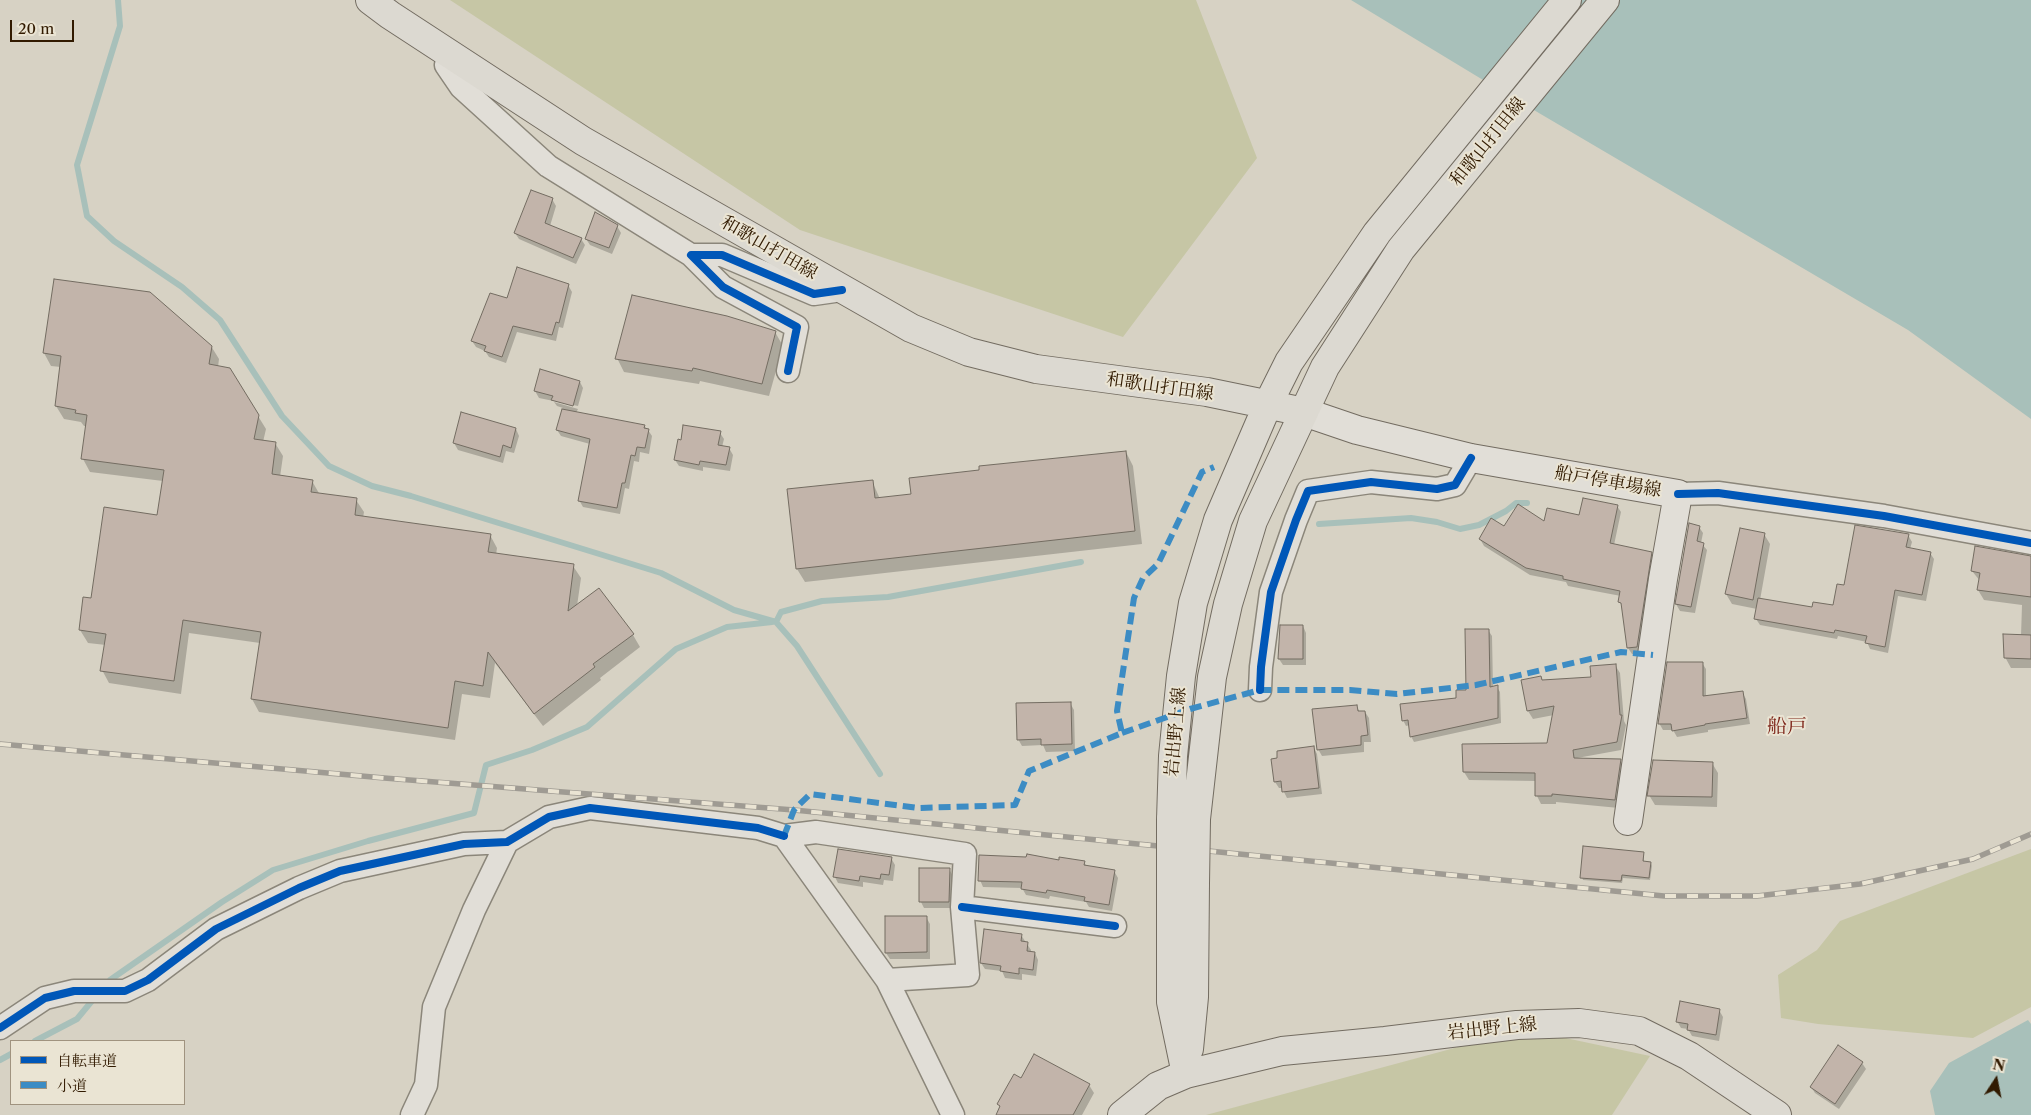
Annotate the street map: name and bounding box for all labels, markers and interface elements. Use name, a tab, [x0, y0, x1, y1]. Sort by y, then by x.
scale bar	[12, 10, 76, 42]
text: 20 m	[18, 19, 54, 38]
street label: 和歌山打田線	[1446, 93, 1530, 191]
street label: 和歌山打田線	[717, 212, 821, 284]
street label: 和歌山打田線	[1105, 369, 1215, 405]
street label: 船戸停車場線	[1553, 462, 1663, 502]
street label: 岩出野上線	[1161, 686, 1191, 778]
district label: 船戸	[1767, 715, 1807, 739]
street label: 岩出野上線	[1446, 1014, 1538, 1044]
legend	[10, 1040, 185, 1105]
text: 自転車道	[57, 1051, 117, 1070]
north arrow	[1971, 1055, 2021, 1105]
text: N	[1991, 1055, 2007, 1075]
text: 小道	[57, 1076, 87, 1095]

